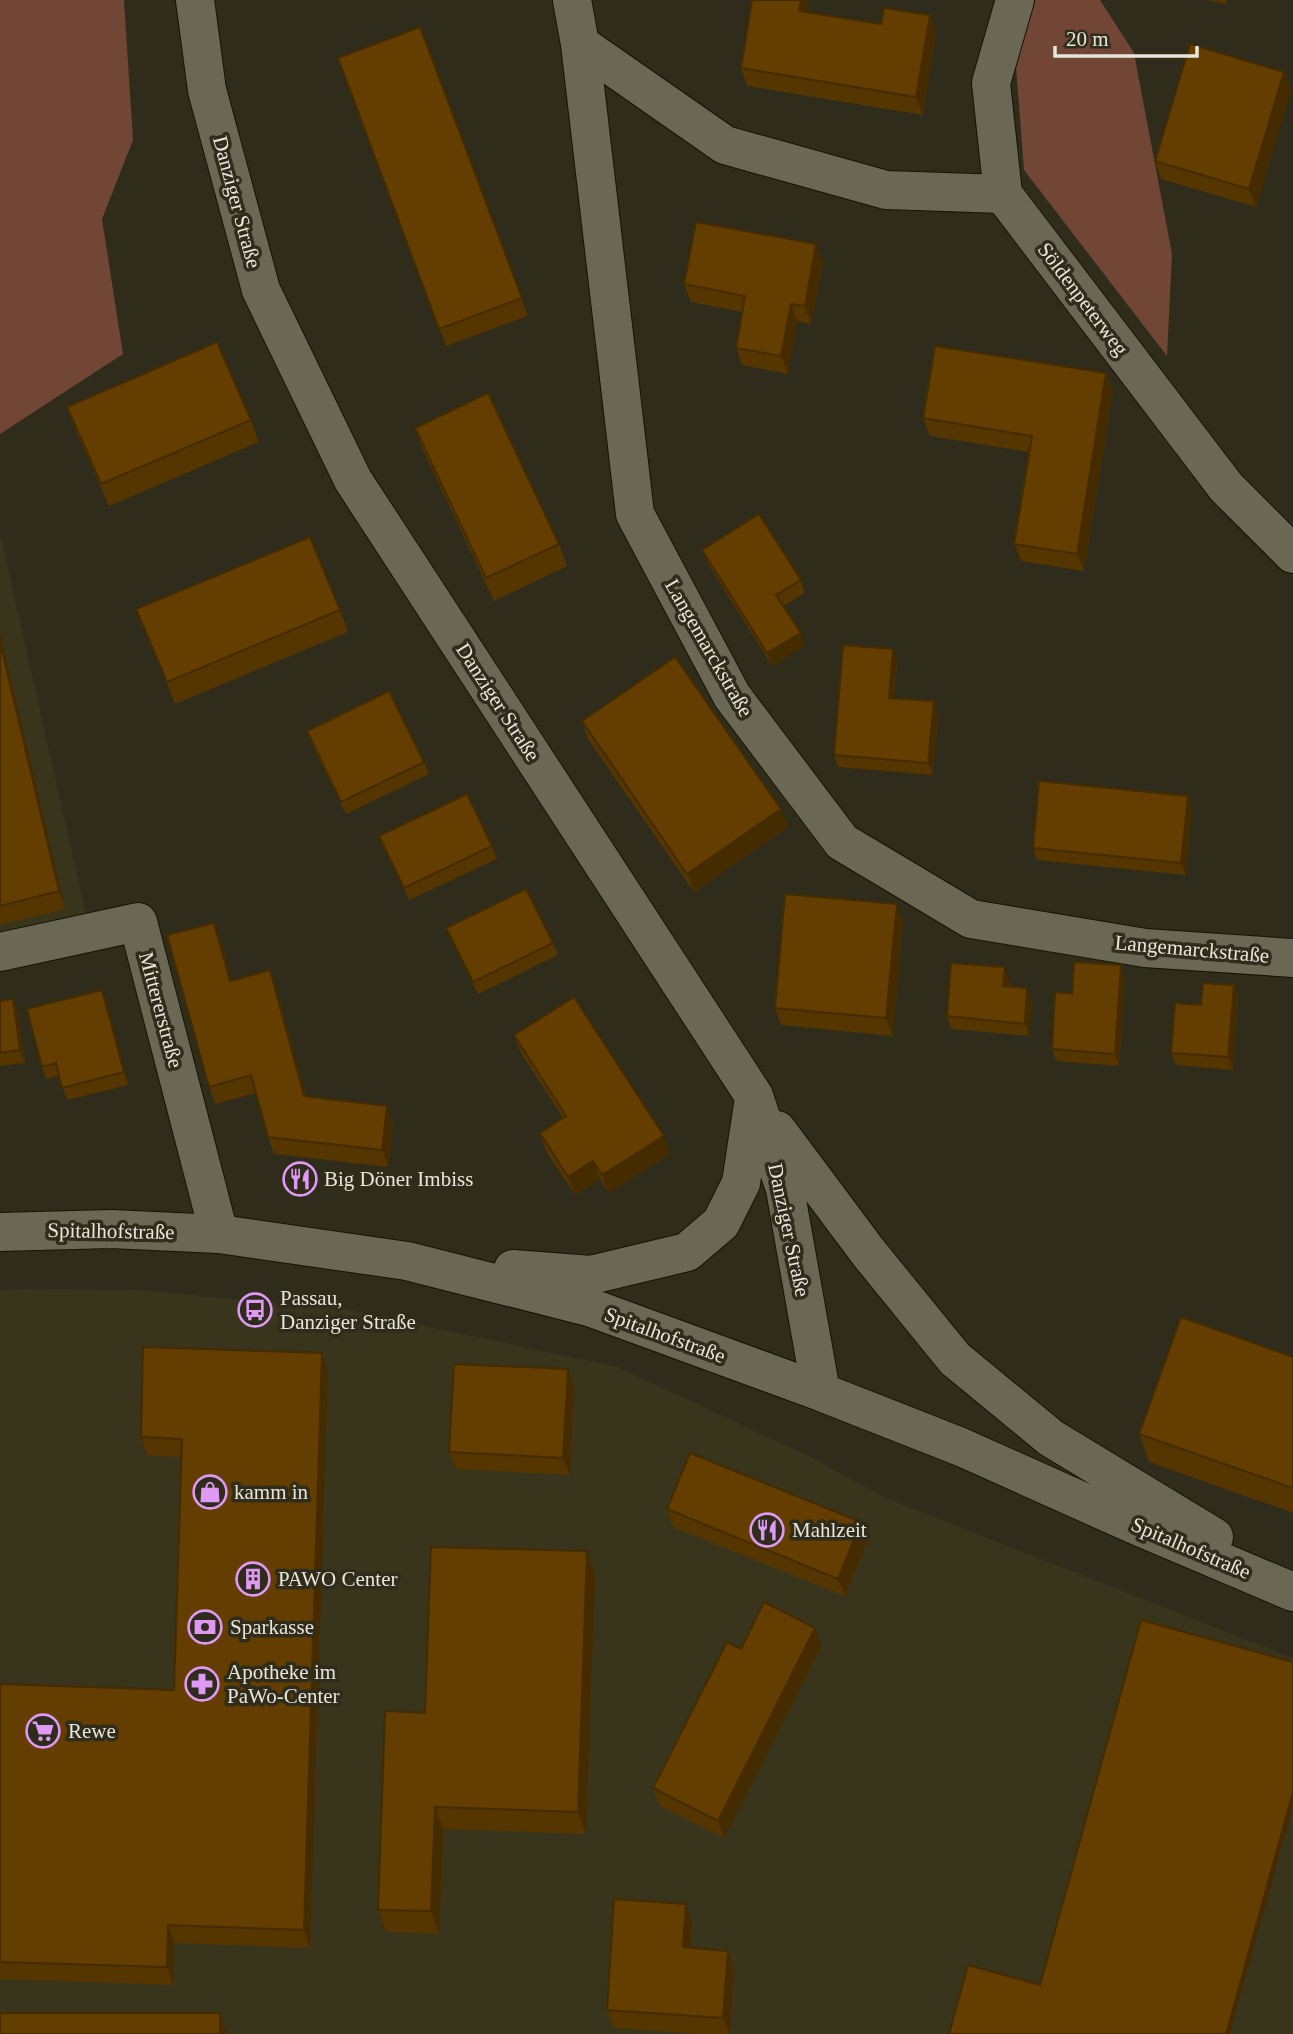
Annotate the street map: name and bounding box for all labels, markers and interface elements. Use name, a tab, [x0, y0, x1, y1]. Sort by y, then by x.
scale bar	[1055, 14, 1197, 58]
text: 20 m	[1066, 27, 1109, 51]
street label: Danziger Straße	[208, 133, 266, 271]
street label: Söldenpeterweg	[1033, 238, 1134, 361]
street label: Langemarckstraße	[660, 575, 758, 721]
street label: Danziger Straße	[451, 638, 545, 766]
street label: Langemarckstraße	[1114, 930, 1270, 968]
street label: Mittererstraße	[134, 949, 188, 1071]
restaurant icon: Big Döner Imbiss	[281, 1160, 319, 1198]
street label: Danziger Straße	[763, 1161, 815, 1299]
place label: Big Döner Imbiss	[324, 1167, 473, 1191]
street label: Spitalhofstraße	[47, 1218, 175, 1244]
place label: Passau, Danziger Straße	[280, 1286, 416, 1334]
bus stop icon: Passau, Danziger Straße	[236, 1291, 274, 1329]
street label: Spitalhofstraße	[601, 1302, 729, 1368]
shop icon: kamm in	[191, 1473, 229, 1511]
place label: kamm in	[234, 1480, 309, 1504]
restaurant icon: Mahlzeit	[748, 1511, 786, 1549]
street label: Spitalhofstraße	[1128, 1512, 1254, 1584]
place label: Mahlzeit	[792, 1518, 867, 1542]
building icon: PAWO Center	[234, 1560, 272, 1598]
place label: PAWO Center	[278, 1567, 397, 1591]
bank icon: Sparkasse	[186, 1608, 224, 1646]
place label: Sparkasse	[230, 1615, 314, 1639]
place label: Apotheke im PaWo-Center	[227, 1660, 340, 1708]
pharmacy icon: Apotheke im PaWo-Center	[183, 1665, 221, 1703]
supermarket icon: Rewe	[24, 1712, 62, 1750]
place label: Rewe	[68, 1719, 116, 1743]

